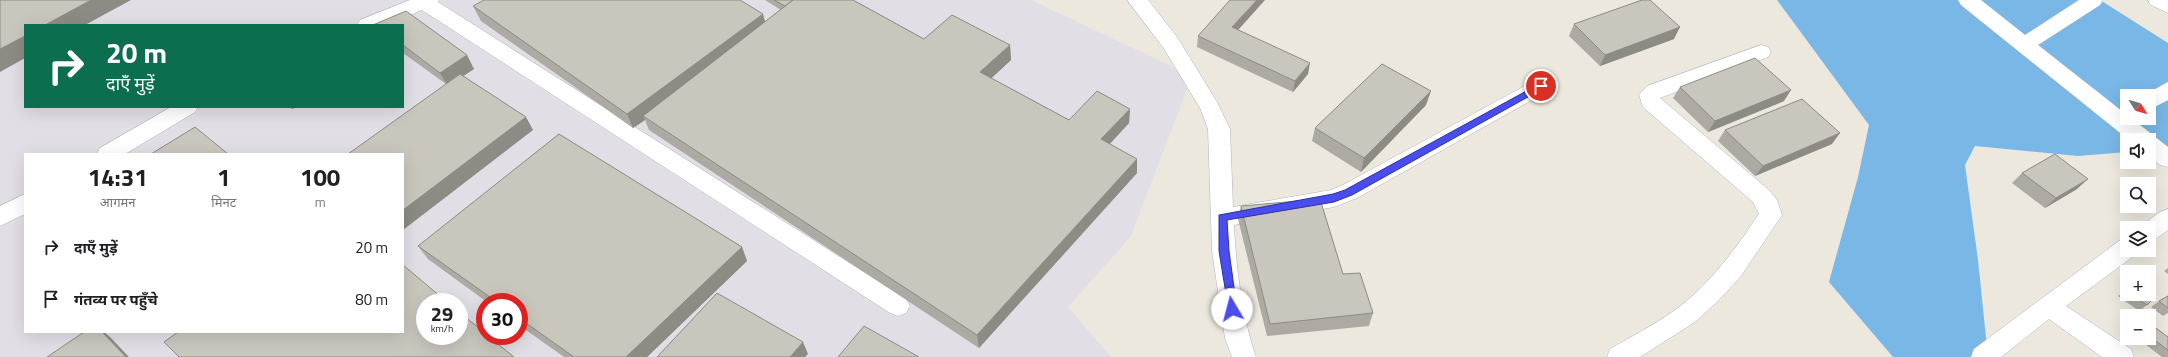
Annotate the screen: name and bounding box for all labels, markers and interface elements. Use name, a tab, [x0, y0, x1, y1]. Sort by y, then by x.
text: 20 m	[106, 31, 167, 74]
icon: right	[40, 40, 92, 92]
pin	[1524, 69, 1558, 103]
text: दाएँ मुड़ें	[106, 70, 155, 97]
icon: arrive	[1530, 75, 1552, 97]
north arrow	[2120, 89, 2156, 125]
map controls	[2120, 89, 2156, 345]
button: sound	[2120, 133, 2156, 169]
text: 14:31	[88, 159, 148, 195]
text: 1	[217, 159, 231, 195]
text: 100	[300, 159, 340, 195]
button: search	[2120, 177, 2156, 213]
text: आगमन	[100, 192, 135, 212]
text: मिनट	[211, 192, 236, 212]
text: m	[315, 192, 326, 212]
button: layers	[2120, 221, 2156, 257]
icon: right	[40, 236, 62, 258]
text: दाएँ मुड़ें	[74, 236, 118, 259]
text: 20 m	[355, 236, 388, 259]
button: +	[2120, 265, 2156, 301]
icon: arrive	[40, 288, 62, 310]
text: गंतव्य पर पहुँचे	[74, 288, 158, 311]
text: 80 m	[355, 288, 388, 311]
position arrow	[1211, 288, 1253, 330]
speed limit sign: 30	[476, 293, 528, 345]
text: 29	[431, 298, 453, 329]
button: −	[2120, 309, 2156, 345]
text: km/h	[431, 321, 453, 336]

